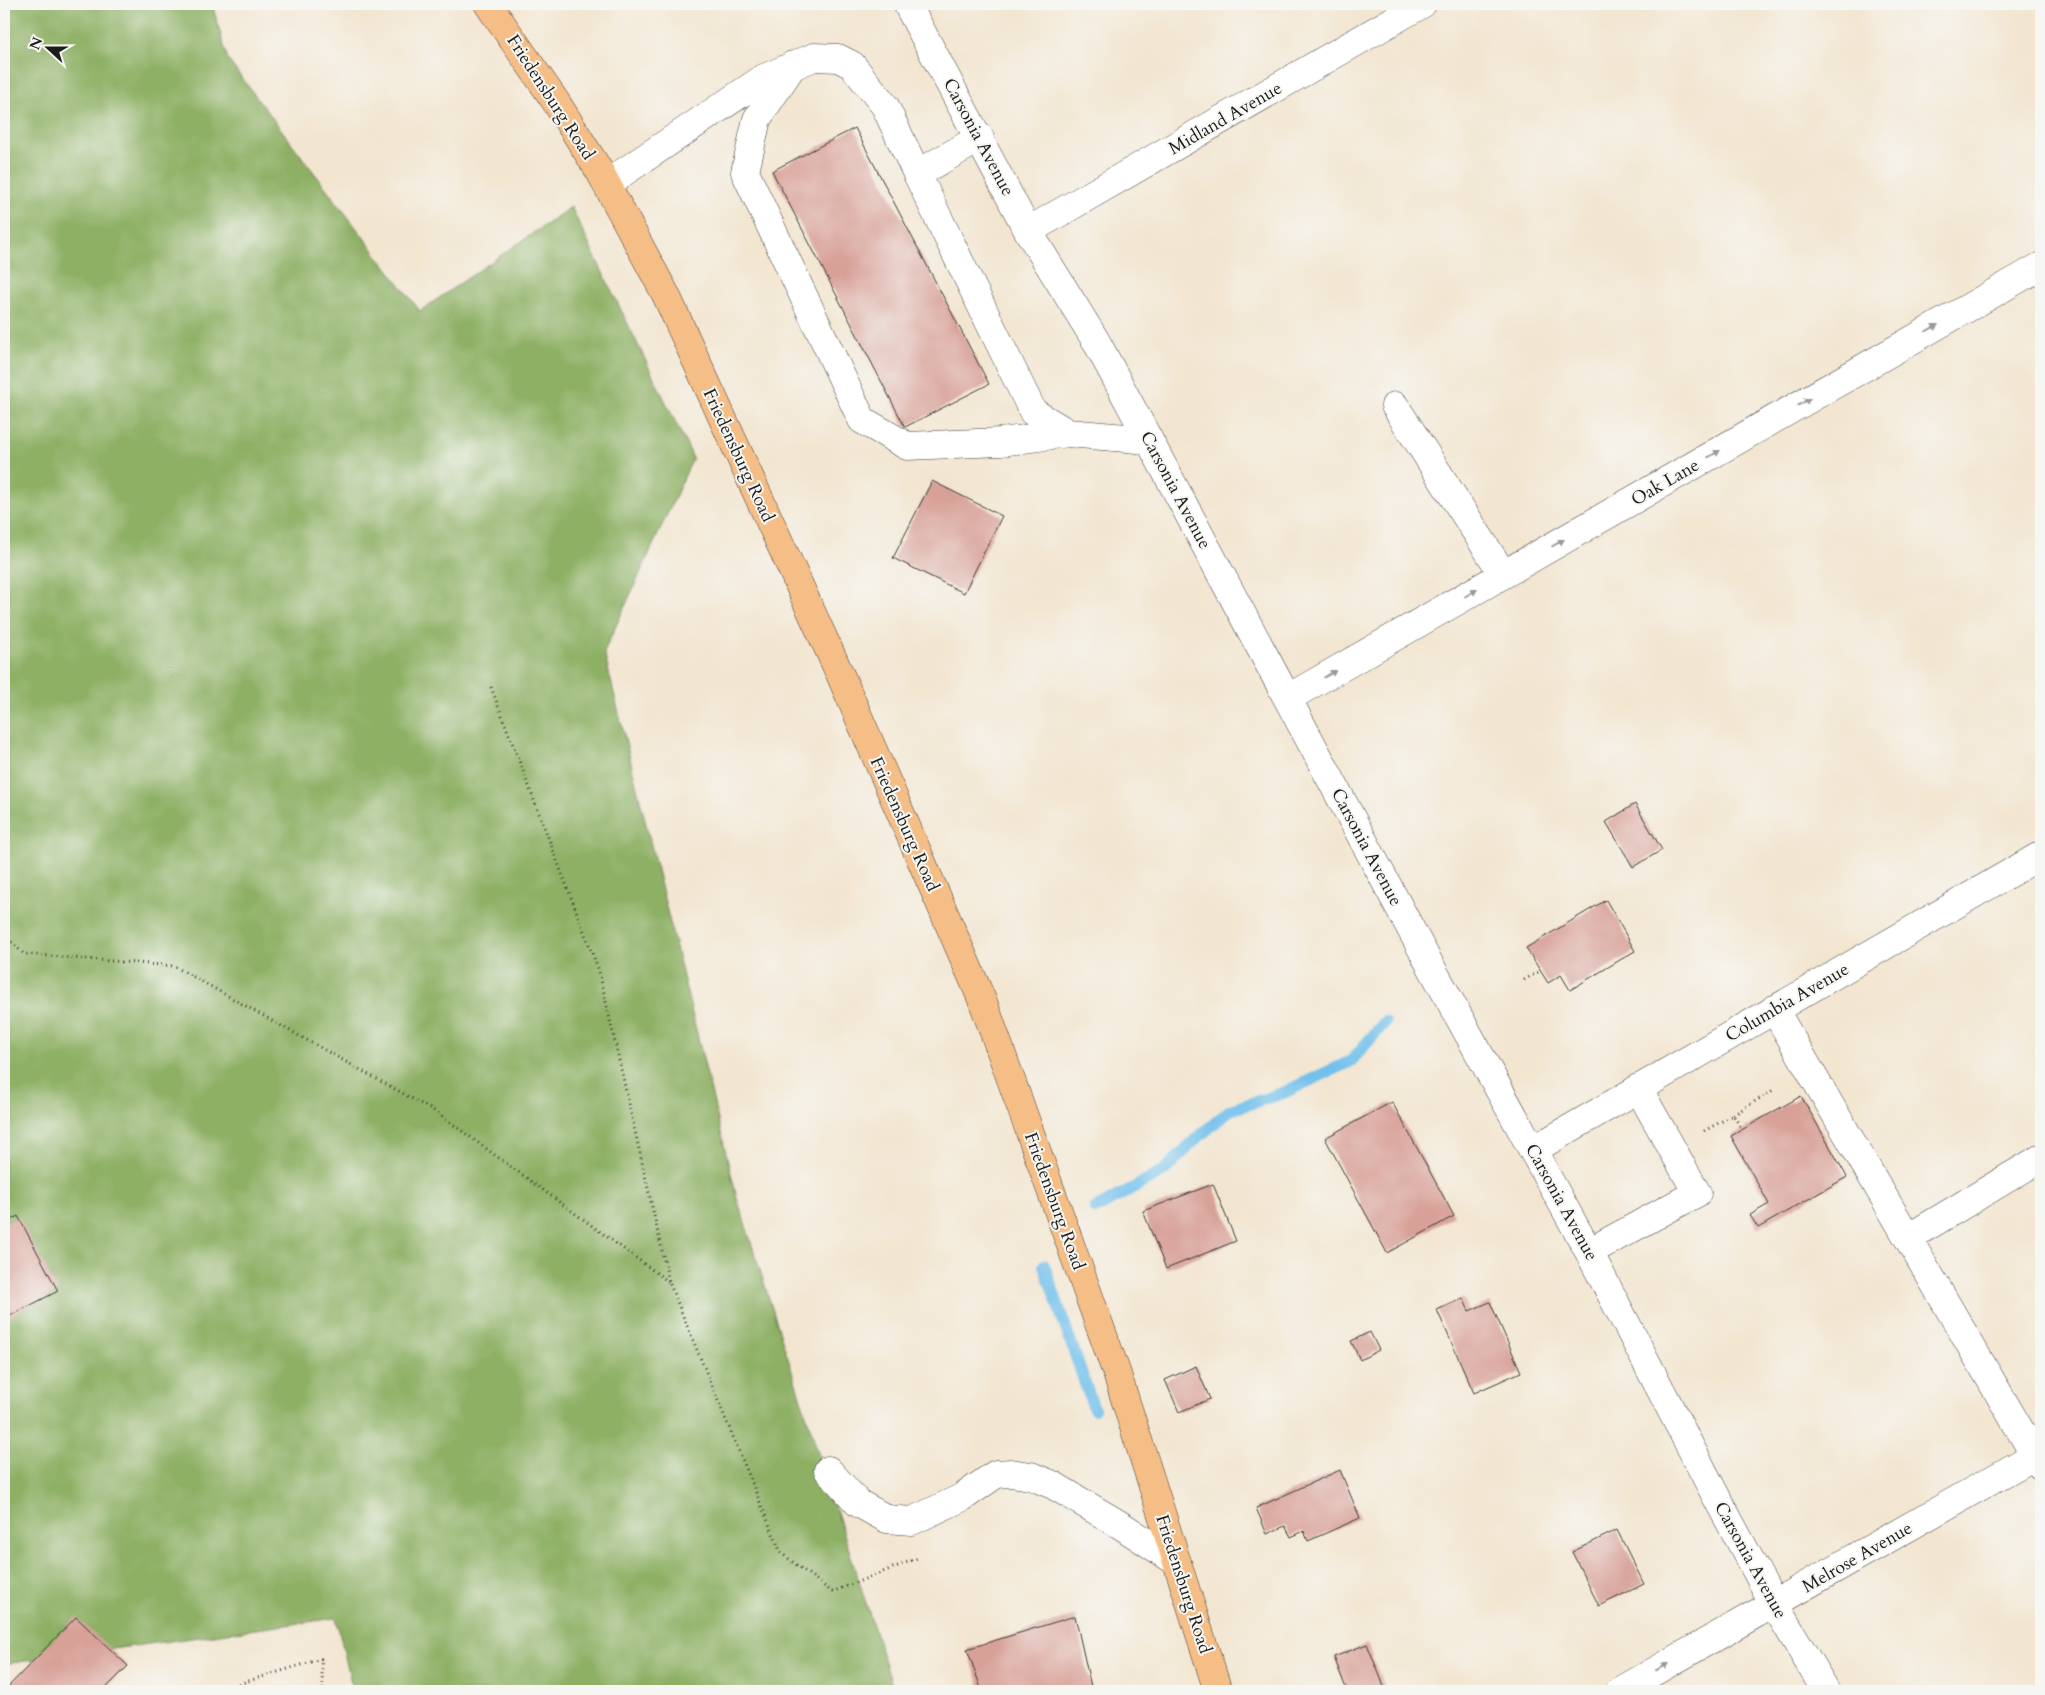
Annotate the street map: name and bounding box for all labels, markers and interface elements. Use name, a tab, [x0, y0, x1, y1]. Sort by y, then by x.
north arrow	[22, 22, 72, 72]
street label: Friedensburg Road	[501, 30, 601, 165]
text: N	[25, 34, 47, 53]
street label: Carsonia Avenue	[937, 74, 1020, 201]
street label: Midland Avenue	[1164, 76, 1286, 161]
one-way arrow	[1926, 324, 1939, 333]
street label: Friedensburg Road	[697, 384, 781, 526]
one-way arrow	[1796, 398, 1811, 406]
street label: Carsonia Avenue	[1134, 427, 1217, 554]
one-way arrow	[1707, 449, 1720, 458]
street label: Oak Lane	[1627, 453, 1704, 512]
one-way arrow	[1551, 539, 1564, 548]
one-way arrow	[1464, 589, 1479, 597]
one-way arrow	[1323, 670, 1338, 678]
street label: Friedensburg Road	[864, 753, 946, 896]
street label: Carsonia Avenue	[1325, 784, 1408, 911]
street label: Columbia Avenue	[1721, 957, 1854, 1048]
street label: Friedensburg Road	[1018, 1129, 1091, 1274]
street label: Carsonia Avenue	[1519, 1139, 1604, 1265]
street label: Carsonia Avenue	[1708, 1497, 1793, 1623]
street label: Friedensburg Road	[1149, 1512, 1218, 1657]
street label: Melrose Avenue	[1798, 1516, 1917, 1599]
one-way arrow	[1656, 1663, 1669, 1672]

